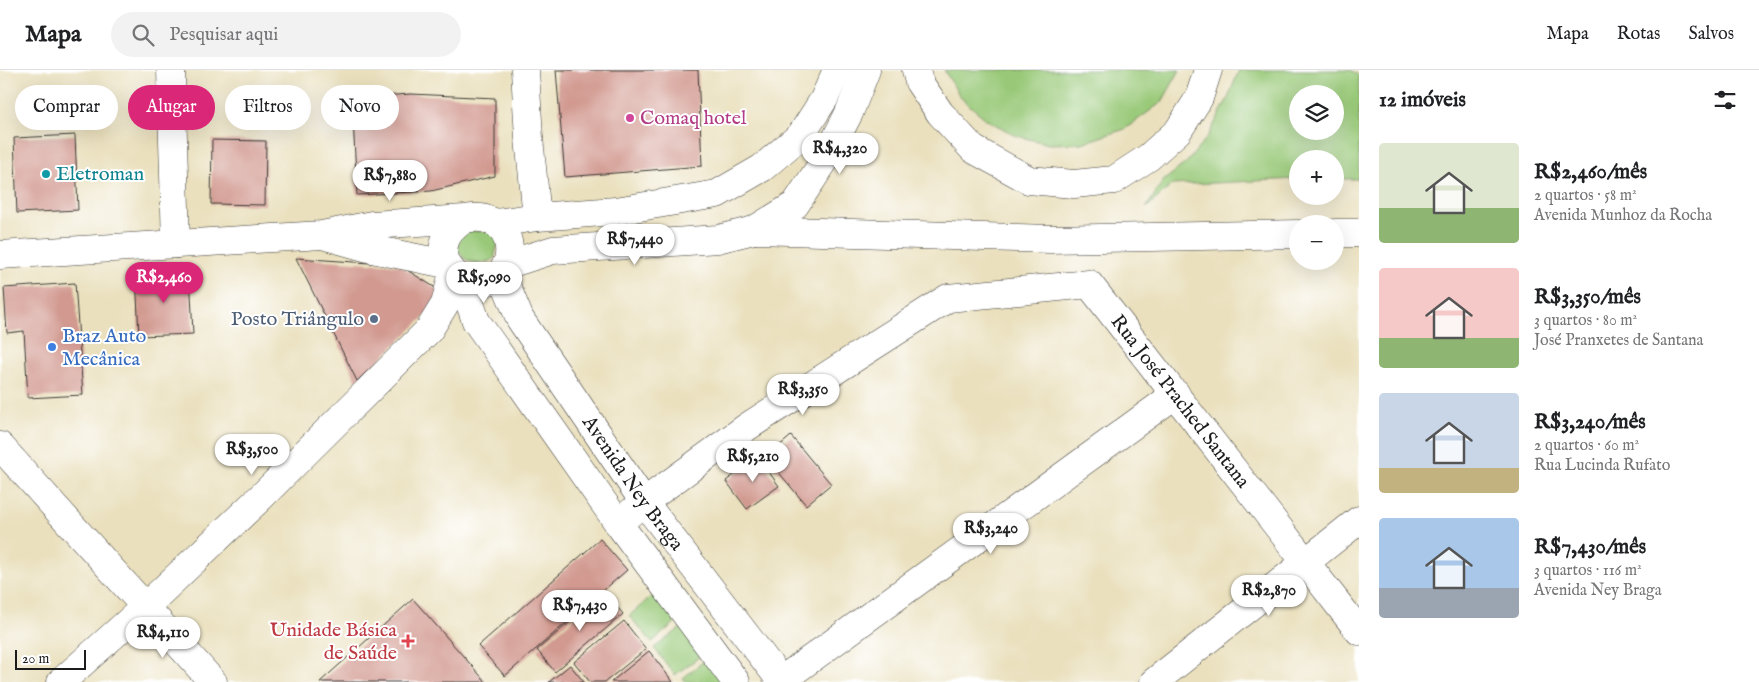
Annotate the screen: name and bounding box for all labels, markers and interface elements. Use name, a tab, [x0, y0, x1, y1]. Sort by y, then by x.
search box	[111, 12, 461, 57]
text: Mapa	[25, 19, 81, 50]
icon: search	[129, 21, 157, 49]
text: Pesquisar aqui	[169, 23, 278, 47]
text: Mapa	[1547, 23, 1589, 46]
text: Rotas	[1617, 23, 1660, 46]
text: Salvos	[1688, 23, 1734, 46]
chip: Comprar	[15, 85, 118, 130]
chip: Alugar	[128, 85, 215, 130]
chip: Filtros	[225, 85, 311, 130]
chip: Novo	[321, 85, 399, 130]
map controls	[1289, 85, 1344, 270]
button: layers	[1289, 85, 1344, 140]
icon: filters	[1711, 86, 1739, 114]
text: 12 imóveis	[1379, 87, 1466, 114]
place label: Comaq hotel	[640, 106, 747, 131]
marker: Comaq hotel	[624, 112, 636, 124]
pin: R$4,320	[794, 132, 886, 175]
text: R$4,320	[813, 139, 867, 159]
button: +	[1289, 150, 1344, 205]
text: R$2,460/mês	[1534, 159, 1647, 186]
pin: R$7,880	[344, 160, 436, 202]
place label: Eletroman	[56, 162, 145, 187]
icon: home	[1419, 163, 1479, 223]
text: R$7,880	[363, 166, 417, 186]
marker: Eletroman	[40, 168, 52, 180]
text: 2 quartos · 58 m²	[1534, 186, 1637, 206]
text: Avenida Munhoz da Rocha	[1534, 206, 1712, 226]
button: −	[1289, 215, 1344, 270]
pin: R$7,440	[589, 224, 681, 266]
text: R$7,440	[607, 230, 663, 250]
pin: R$2,460	[118, 262, 210, 304]
pin: R$5,090	[438, 262, 530, 304]
text: R$2,460	[136, 268, 192, 288]
text: R$5,090	[457, 268, 511, 288]
text: R$3,350/mês	[1534, 284, 1641, 311]
icon: home	[1419, 288, 1479, 348]
place label: Posto Triângulo	[231, 307, 364, 332]
street label: Rua José Prached Santana	[1105, 310, 1256, 493]
text: 3 quartos · 80 m²	[1534, 311, 1637, 331]
marker: Posto Triângulo	[368, 313, 380, 325]
place label: Braz Auto Mecânica	[62, 324, 147, 372]
text: José Pranxetes de Santana	[1534, 331, 1704, 351]
marker: Braz Auto Mecânica	[46, 341, 58, 353]
pin: R$3,350	[757, 374, 849, 416]
text: R$3,350	[778, 380, 828, 400]
text: R$3,240/mês	[1534, 409, 1646, 436]
street label: Avenida Ney Braga	[576, 410, 689, 556]
icon: home	[1419, 413, 1479, 473]
pin: R$3,500	[206, 434, 298, 476]
text: 2 quartos · 60 m²	[1534, 436, 1639, 456]
text: R$3,500	[226, 440, 278, 460]
pin: R$5,210	[707, 440, 799, 483]
text: R$5,210	[727, 447, 779, 467]
text: Rua Lucinda Rufato	[1534, 456, 1670, 476]
pin: R$3,240	[945, 512, 1037, 555]
text: R$3,240	[964, 519, 1018, 539]
text: R$7,430/mês	[1534, 534, 1646, 561]
icon: home	[1419, 538, 1479, 598]
text: 3 quartos · 116 m²	[1534, 561, 1642, 581]
pin: R$2,870	[1223, 574, 1315, 617]
text: R$2,870	[1242, 581, 1296, 601]
text: Avenida Ney Braga	[1534, 581, 1662, 601]
pin: R$7,430	[534, 590, 626, 632]
text: R$7,430	[553, 596, 607, 616]
pin: R$4,110	[117, 616, 209, 659]
place label: Unidade Básica de Saúde	[270, 618, 397, 666]
text: R$4,110	[136, 623, 190, 643]
marker: Unidade Básica de Saúde	[401, 634, 415, 648]
scale bar	[15, 647, 86, 670]
text: 20 m	[22, 650, 49, 668]

